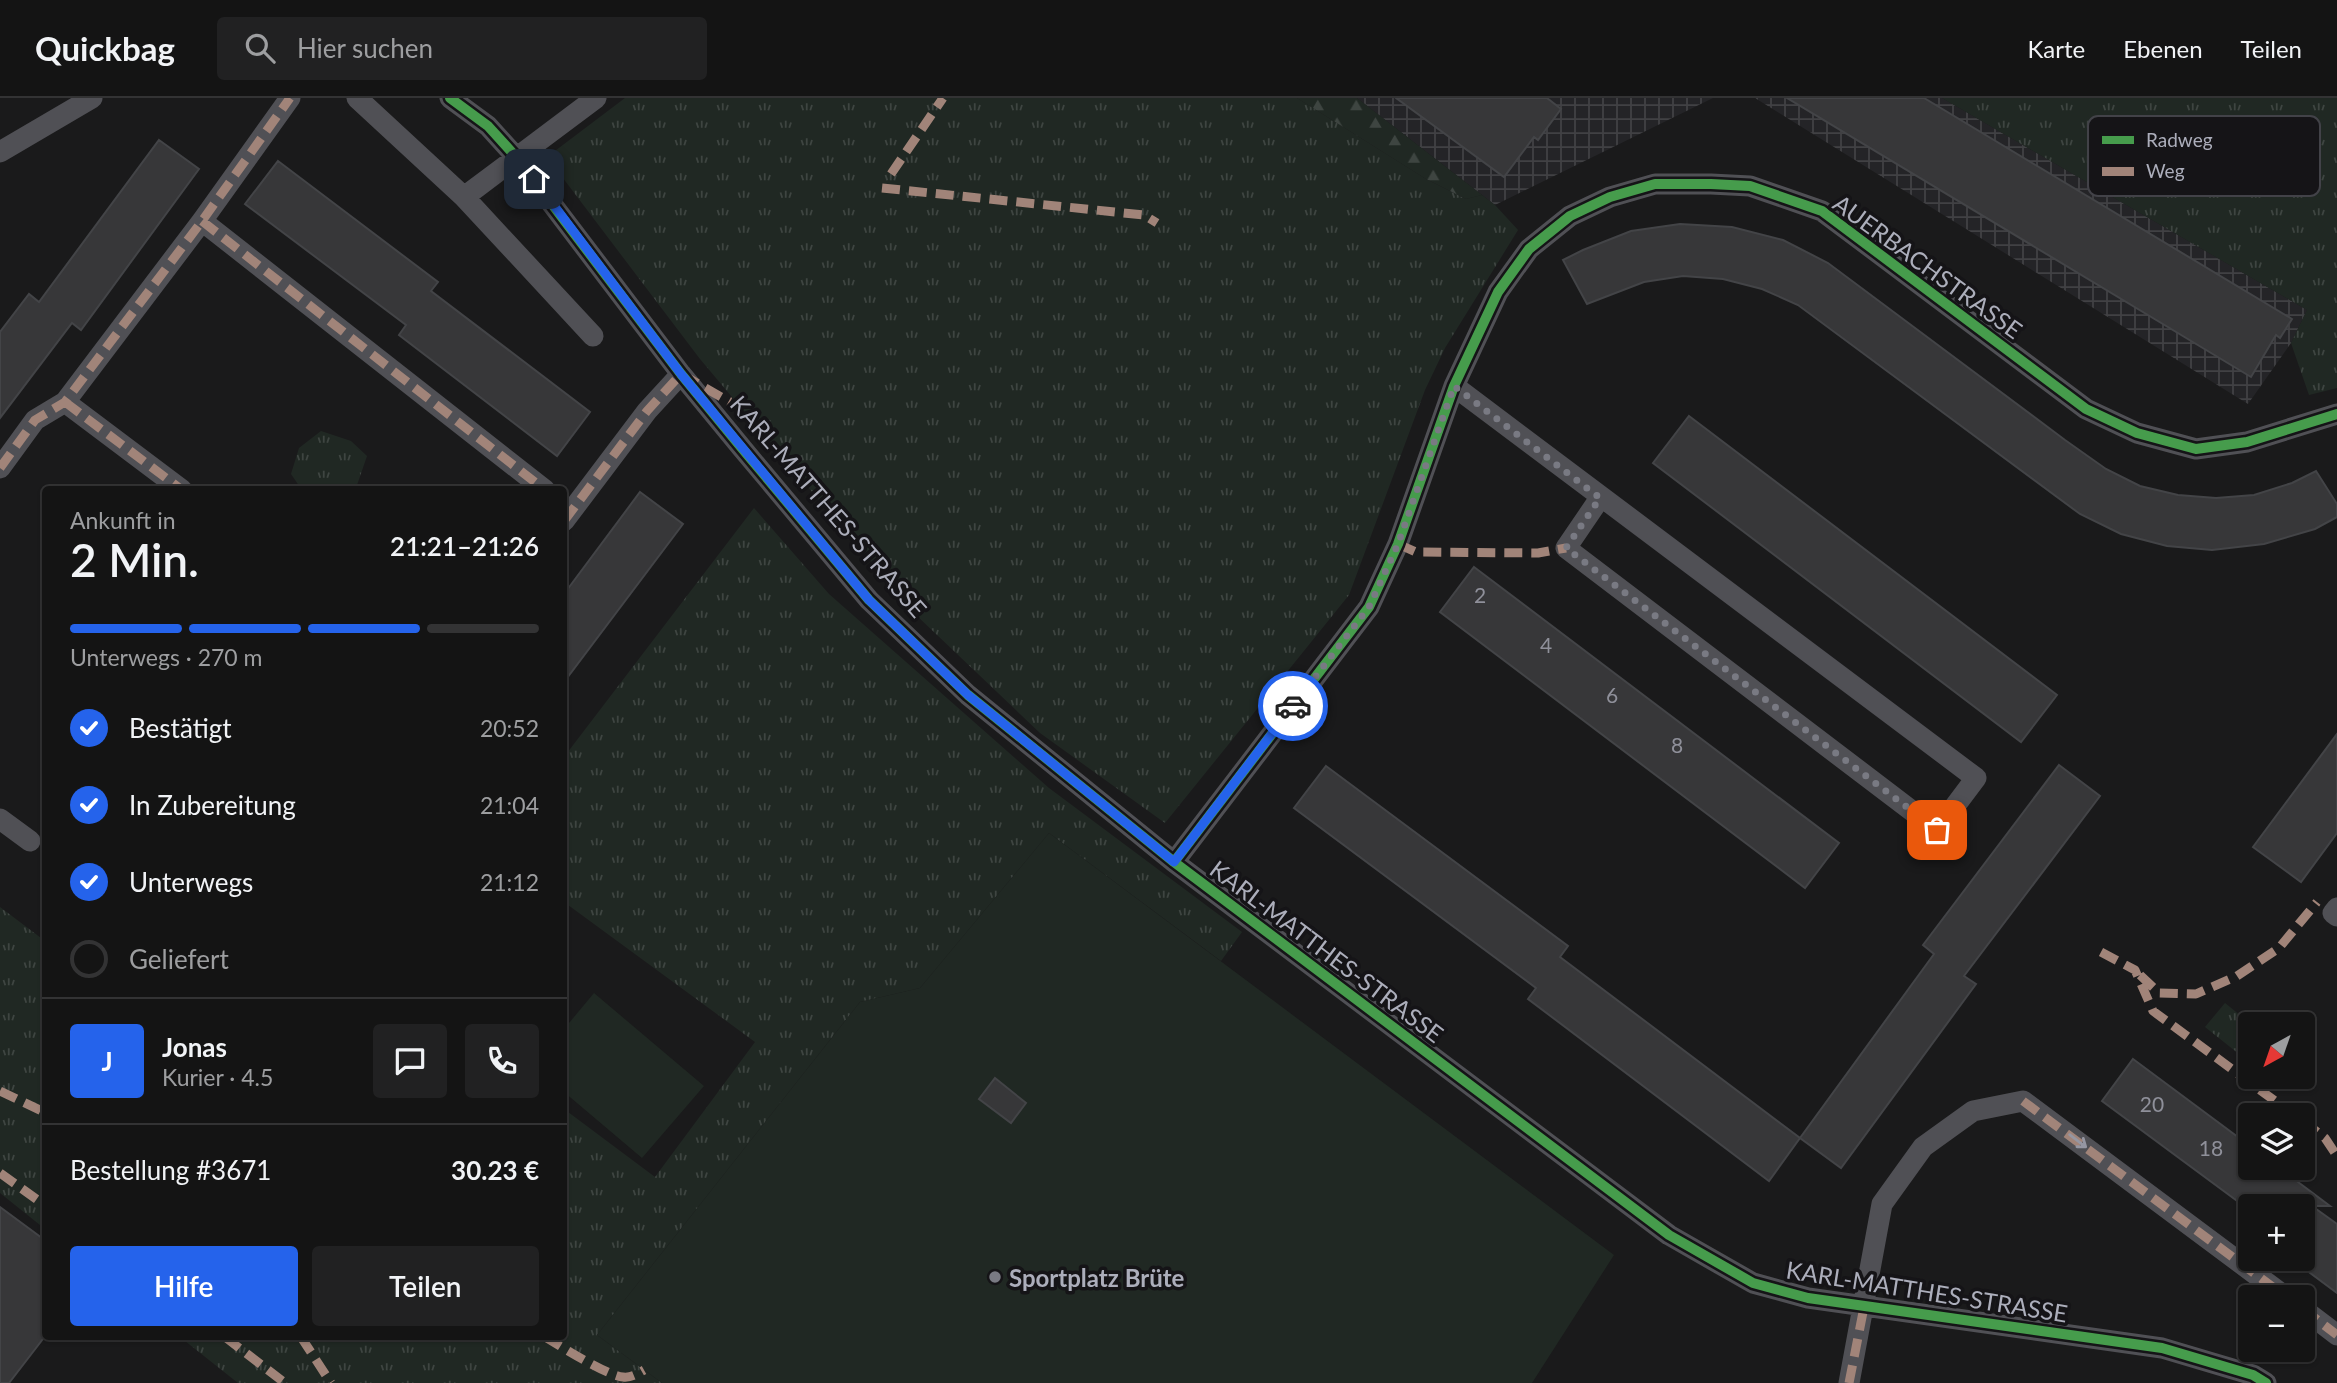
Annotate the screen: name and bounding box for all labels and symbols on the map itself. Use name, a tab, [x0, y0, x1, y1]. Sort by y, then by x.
legend	[2088, 116, 2320, 196]
text: Radweg	[2146, 128, 2213, 151]
pin	[504, 149, 564, 209]
text: Weg	[2146, 159, 2185, 182]
street label: AUERBACHSTRASSE	[1828, 188, 2028, 344]
street label: KARL-MATTHES-STRASSE	[725, 389, 933, 623]
house number: 2	[1474, 582, 1486, 607]
house number: 4	[1540, 632, 1552, 657]
courier	[1258, 671, 1328, 741]
house number: 6	[1606, 682, 1618, 707]
house number: 8	[1671, 732, 1683, 757]
pin	[1907, 800, 1967, 860]
street label: KARL-MATTHES-STRASSE	[1205, 854, 1449, 1048]
north arrow	[2238, 1012, 2315, 1088]
house number: 20	[2140, 1091, 2164, 1116]
one-way arrow	[2068, 1134, 2087, 1149]
house number: 18	[2199, 1135, 2223, 1160]
street label: KARL-MATTHES-STRASSE	[1784, 1254, 2070, 1328]
place label: Sportplatz Brüte	[1009, 1263, 1185, 1292]
marker: Sportplatz Brüte	[987, 1269, 1003, 1285]

